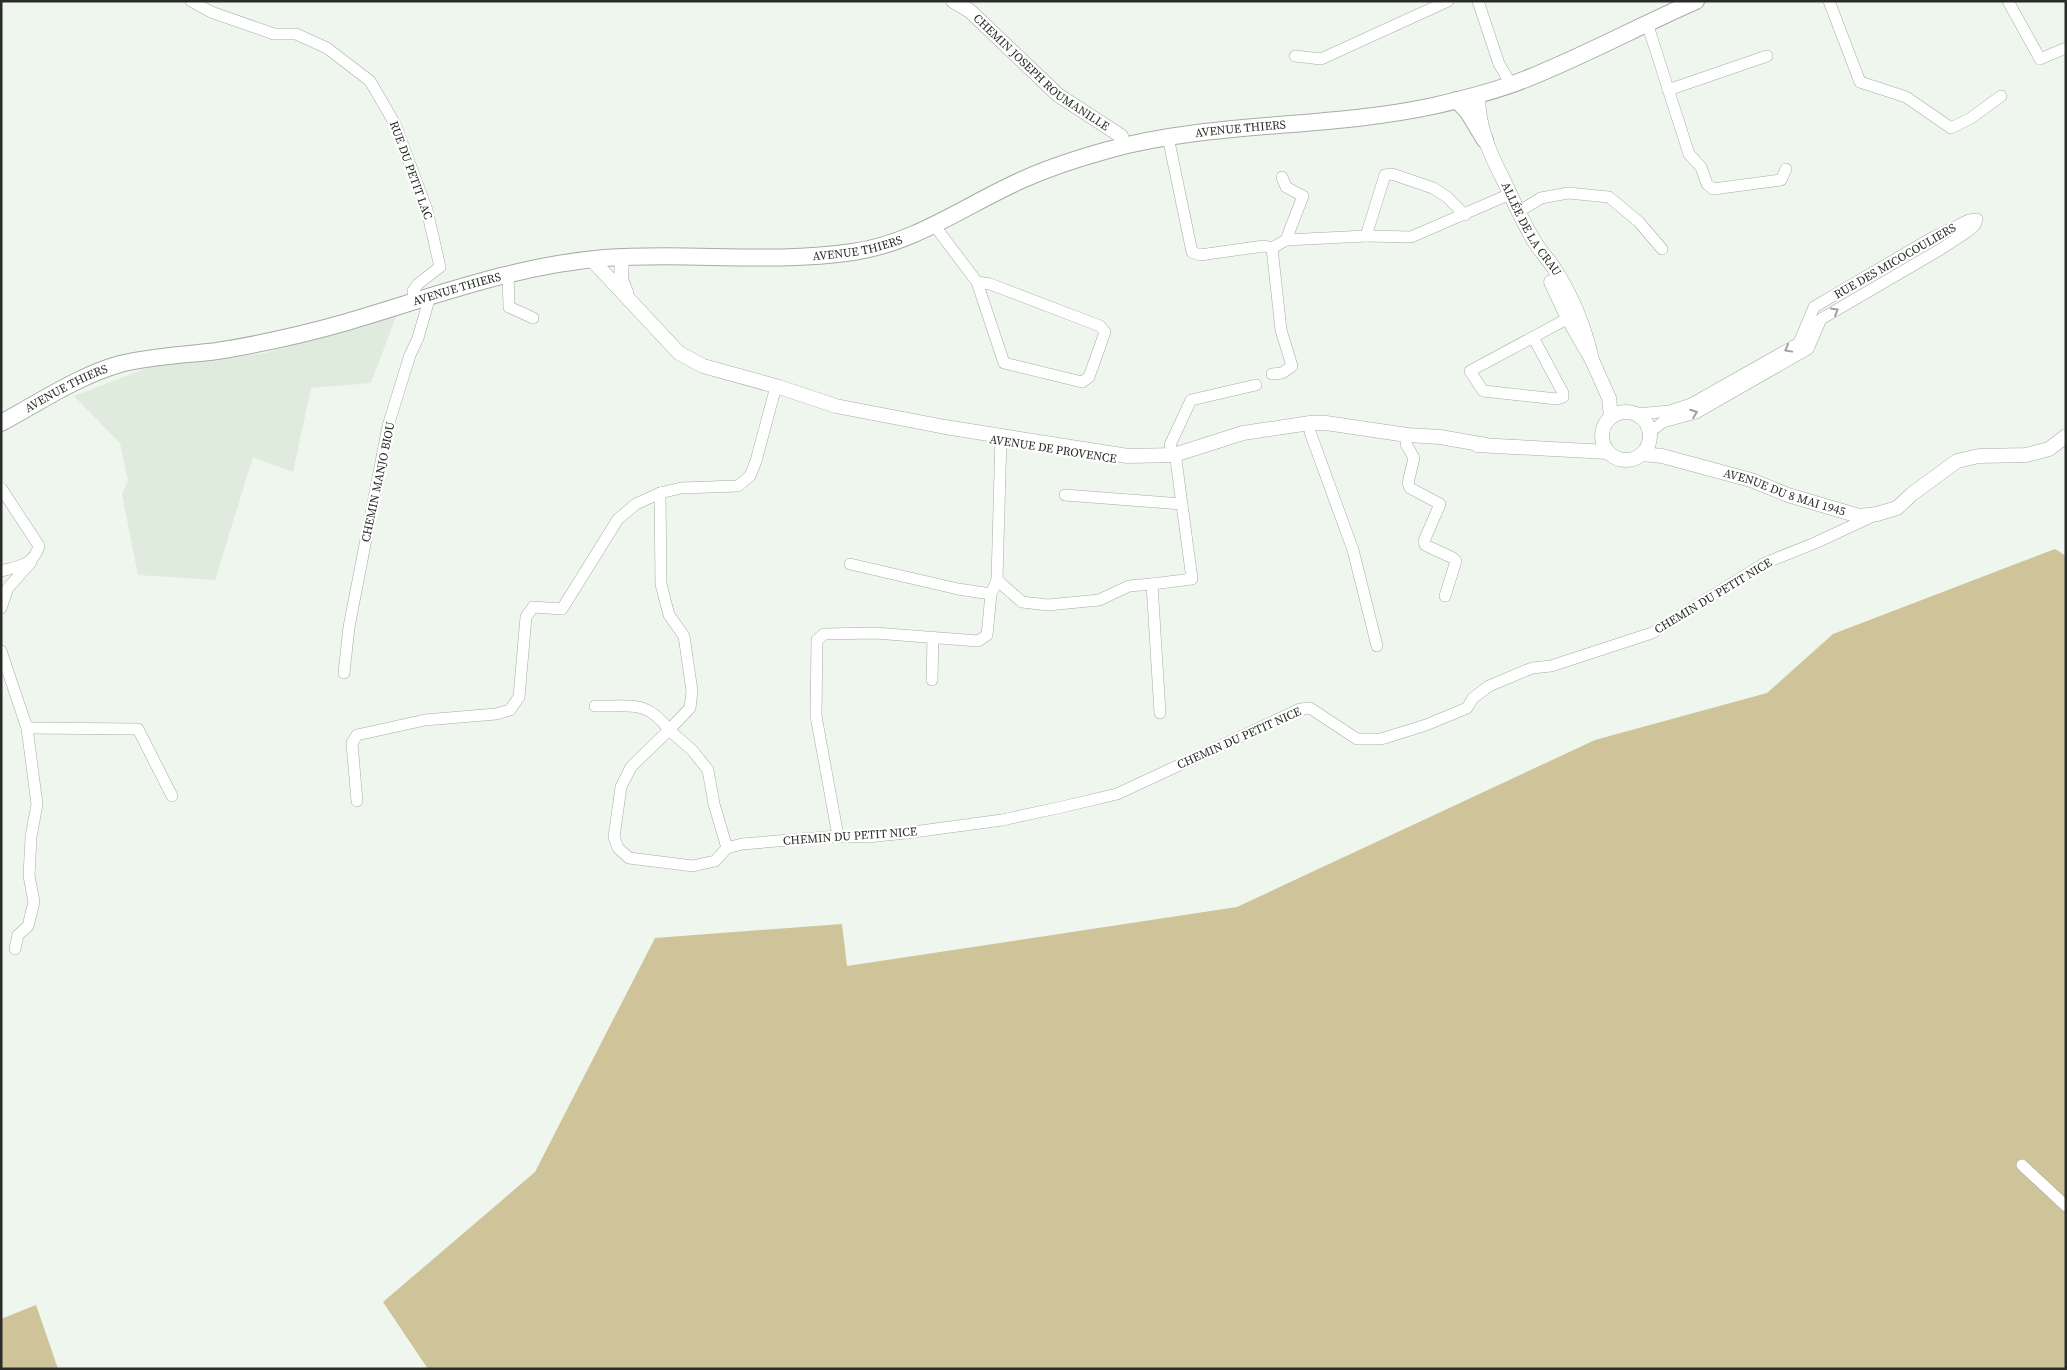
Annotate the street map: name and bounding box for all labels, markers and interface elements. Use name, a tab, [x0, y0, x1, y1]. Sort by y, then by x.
street label: CHEMIN JOSEPH ROUMANILLE	[970, 10, 1112, 134]
street label: AVENUE THIERS	[1194, 116, 1286, 141]
street label: RUE DU PETIT LAC	[386, 119, 436, 222]
street label: ALLÉE DE LA CRAU	[1498, 179, 1565, 279]
street label: RUE DES MICOCOULIERS	[1831, 219, 1959, 303]
street label: AVENUE THIERS	[812, 231, 905, 264]
street label: AVENUE THIERS	[411, 268, 503, 309]
one-way arrow	[1830, 307, 1839, 317]
one-way arrow	[1784, 343, 1793, 353]
street label: AVENUE THIERS	[22, 361, 110, 416]
one-way arrow	[1689, 409, 1698, 419]
street label: CHEMIN MANJO BIOU	[357, 420, 399, 544]
street label: AVENUE DE PROVENCE	[988, 431, 1118, 467]
street label: AVENUE DU 8 MAI 1945	[1722, 465, 1847, 520]
street label: CHEMIN DU PETIT NICE	[1651, 555, 1775, 637]
street label: CHEMIN DU PETIT NICE	[1174, 703, 1304, 773]
street label: CHEMIN DU PETIT NICE	[782, 823, 918, 849]

